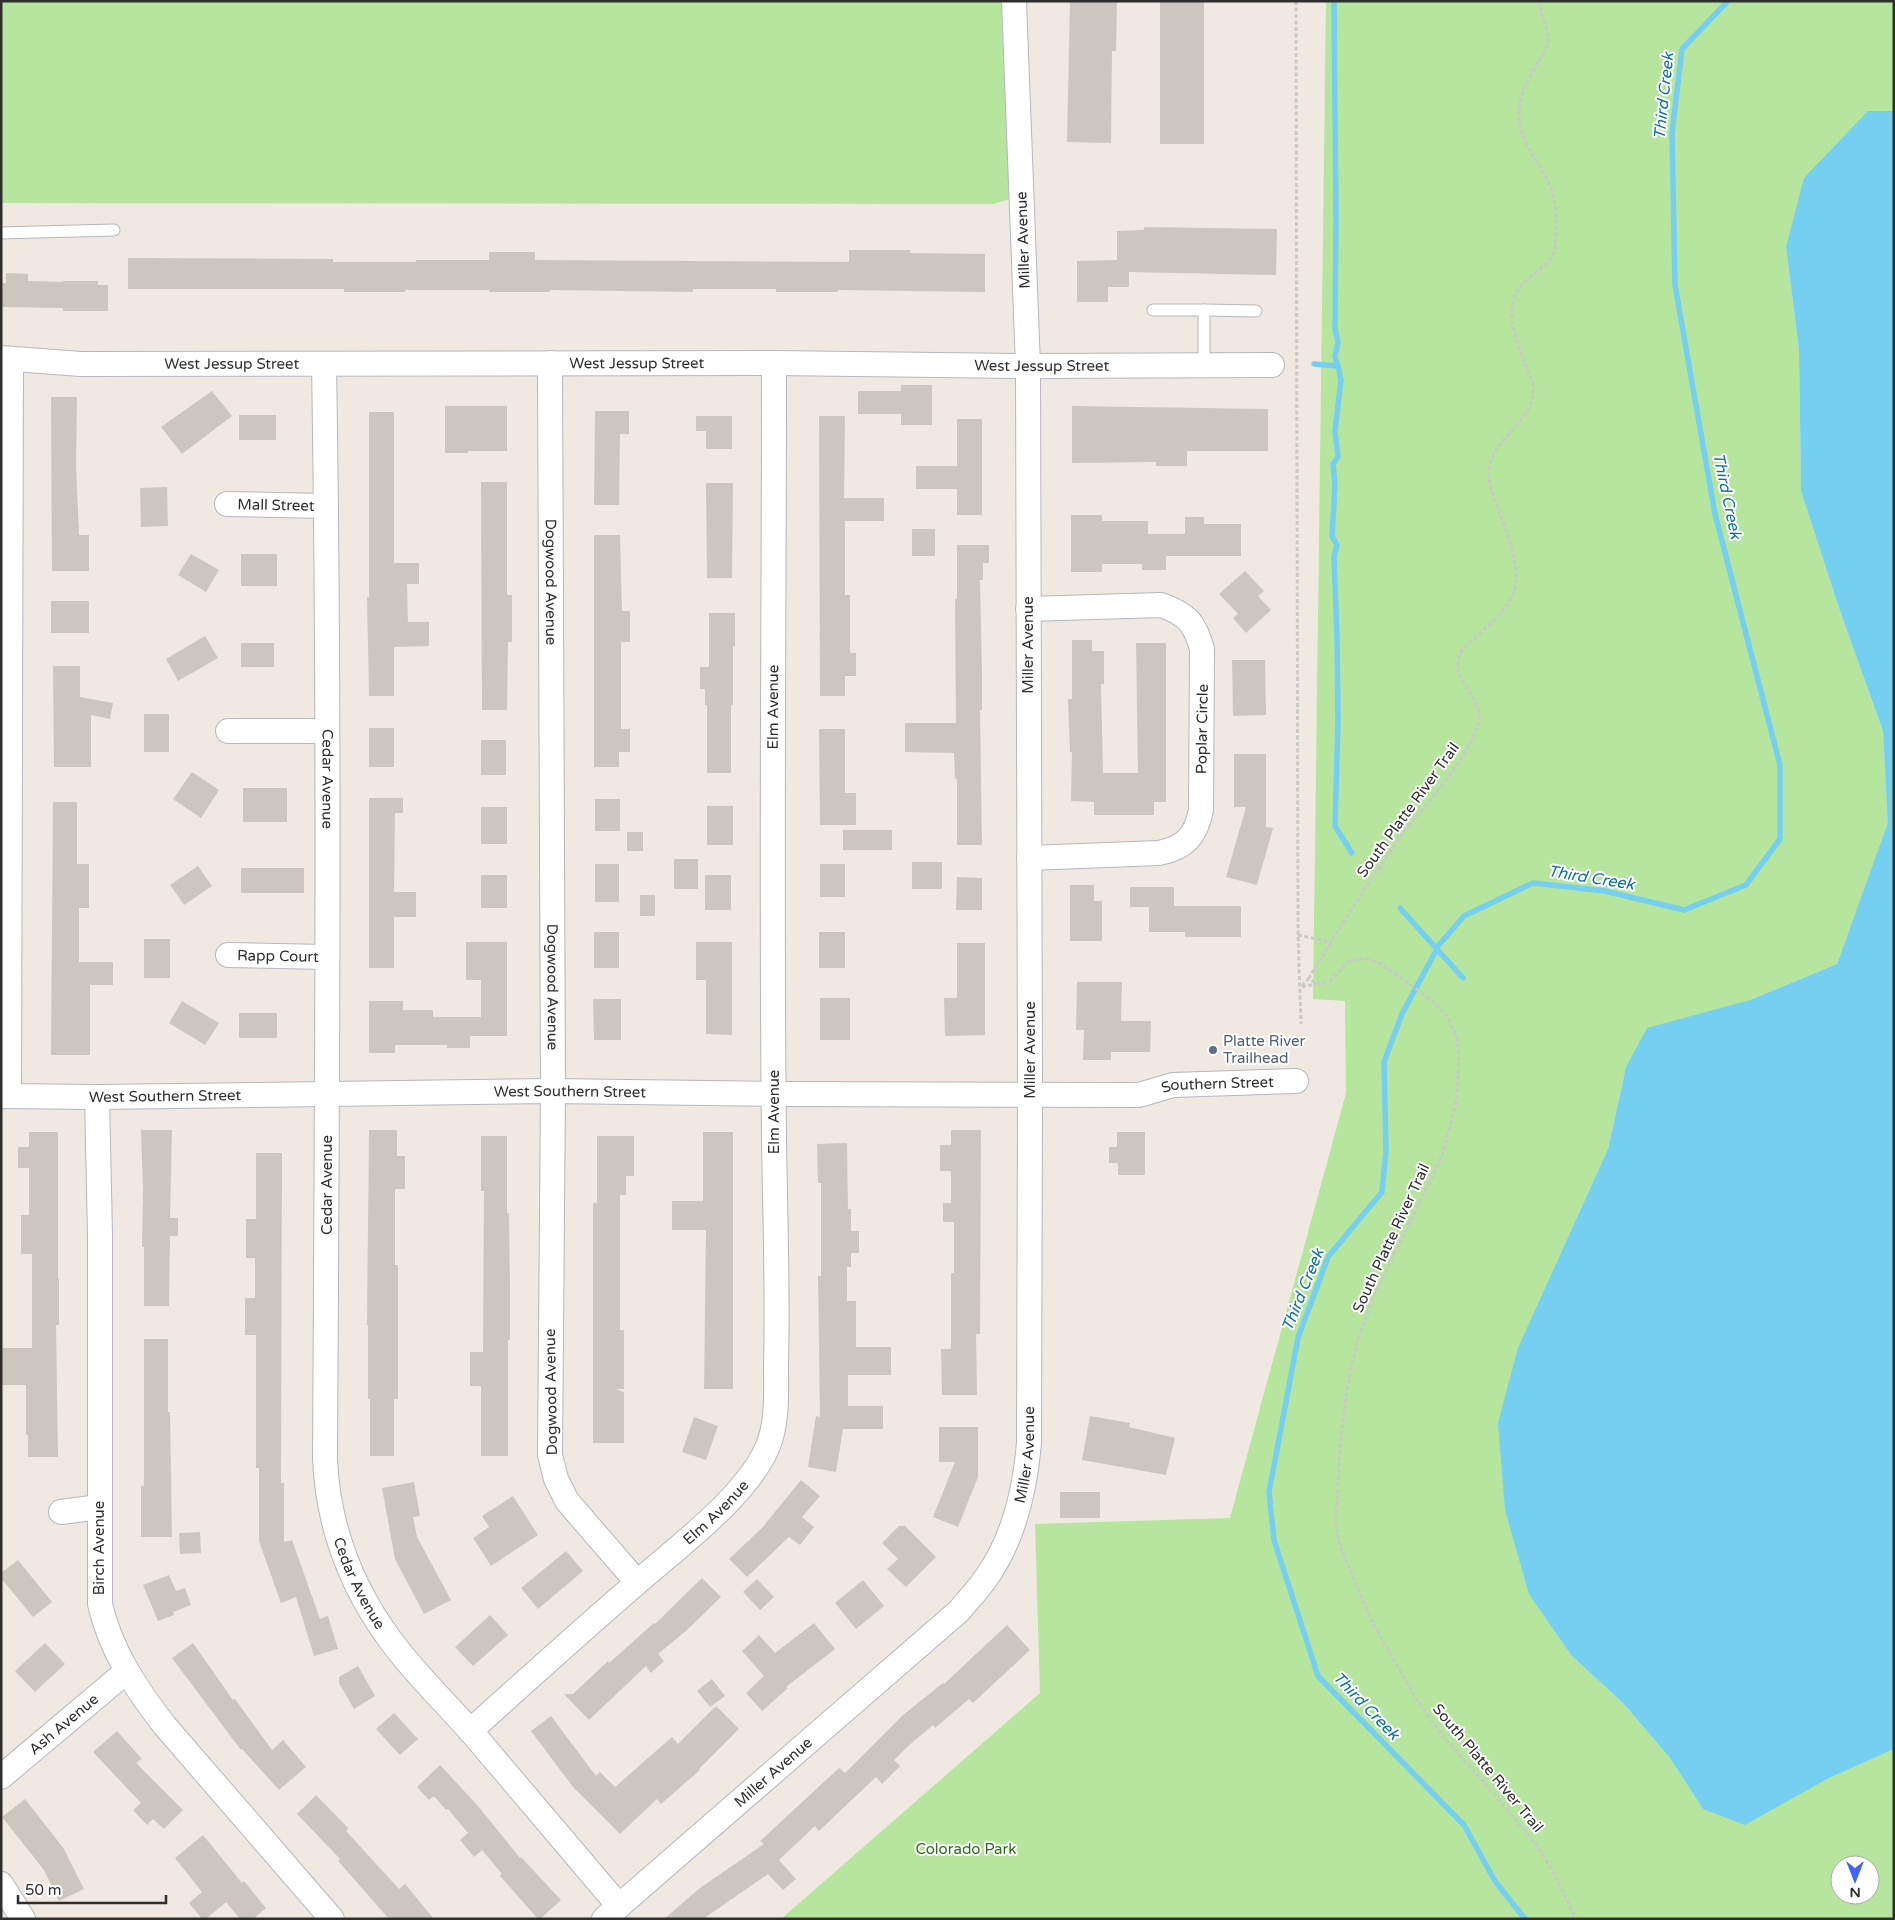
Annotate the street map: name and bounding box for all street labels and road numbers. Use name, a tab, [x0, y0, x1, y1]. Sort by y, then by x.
street label: Miller Avenue	[1012, 191, 1034, 289]
street label: West Jessup Street	[569, 354, 705, 372]
street label: West Jessup Street	[164, 355, 300, 373]
street label: West Jessup Street	[974, 356, 1110, 375]
street label: Mall Street	[237, 495, 315, 515]
street label: Dogwood Avenue	[542, 519, 560, 645]
street label: Miller Avenue	[1019, 596, 1037, 694]
street label: Elm Avenue	[764, 665, 782, 750]
street label: Poplar Circle	[1192, 684, 1212, 774]
street label: Cedar Avenue	[318, 729, 337, 829]
street label: South Platte River Trail	[1353, 739, 1463, 881]
street label: Dogwood Avenue	[543, 924, 562, 1050]
street label: Rapp Court	[237, 946, 319, 966]
street label: Miller Avenue	[1021, 1001, 1039, 1099]
street label: Elm Avenue	[765, 1070, 783, 1154]
street label: Southern Street	[1159, 1073, 1274, 1097]
street label: West Southern Street	[494, 1082, 647, 1101]
street label: West Southern Street	[89, 1086, 242, 1106]
street label: Cedar Avenue	[318, 1135, 336, 1235]
street label: South Platte River Trail	[1349, 1161, 1433, 1315]
street label: Dogwood Avenue	[541, 1329, 561, 1455]
street label: Miller Avenue	[1011, 1406, 1038, 1505]
street label: Elm Avenue	[679, 1476, 752, 1549]
street label: Birch Avenue	[90, 1501, 108, 1595]
street label: Cedar Avenue	[330, 1535, 389, 1632]
street label: Ash Avenue	[25, 1690, 102, 1759]
street label: South Platte River Trail	[1429, 1700, 1547, 1836]
street label: Miller Avenue	[730, 1733, 816, 1811]

